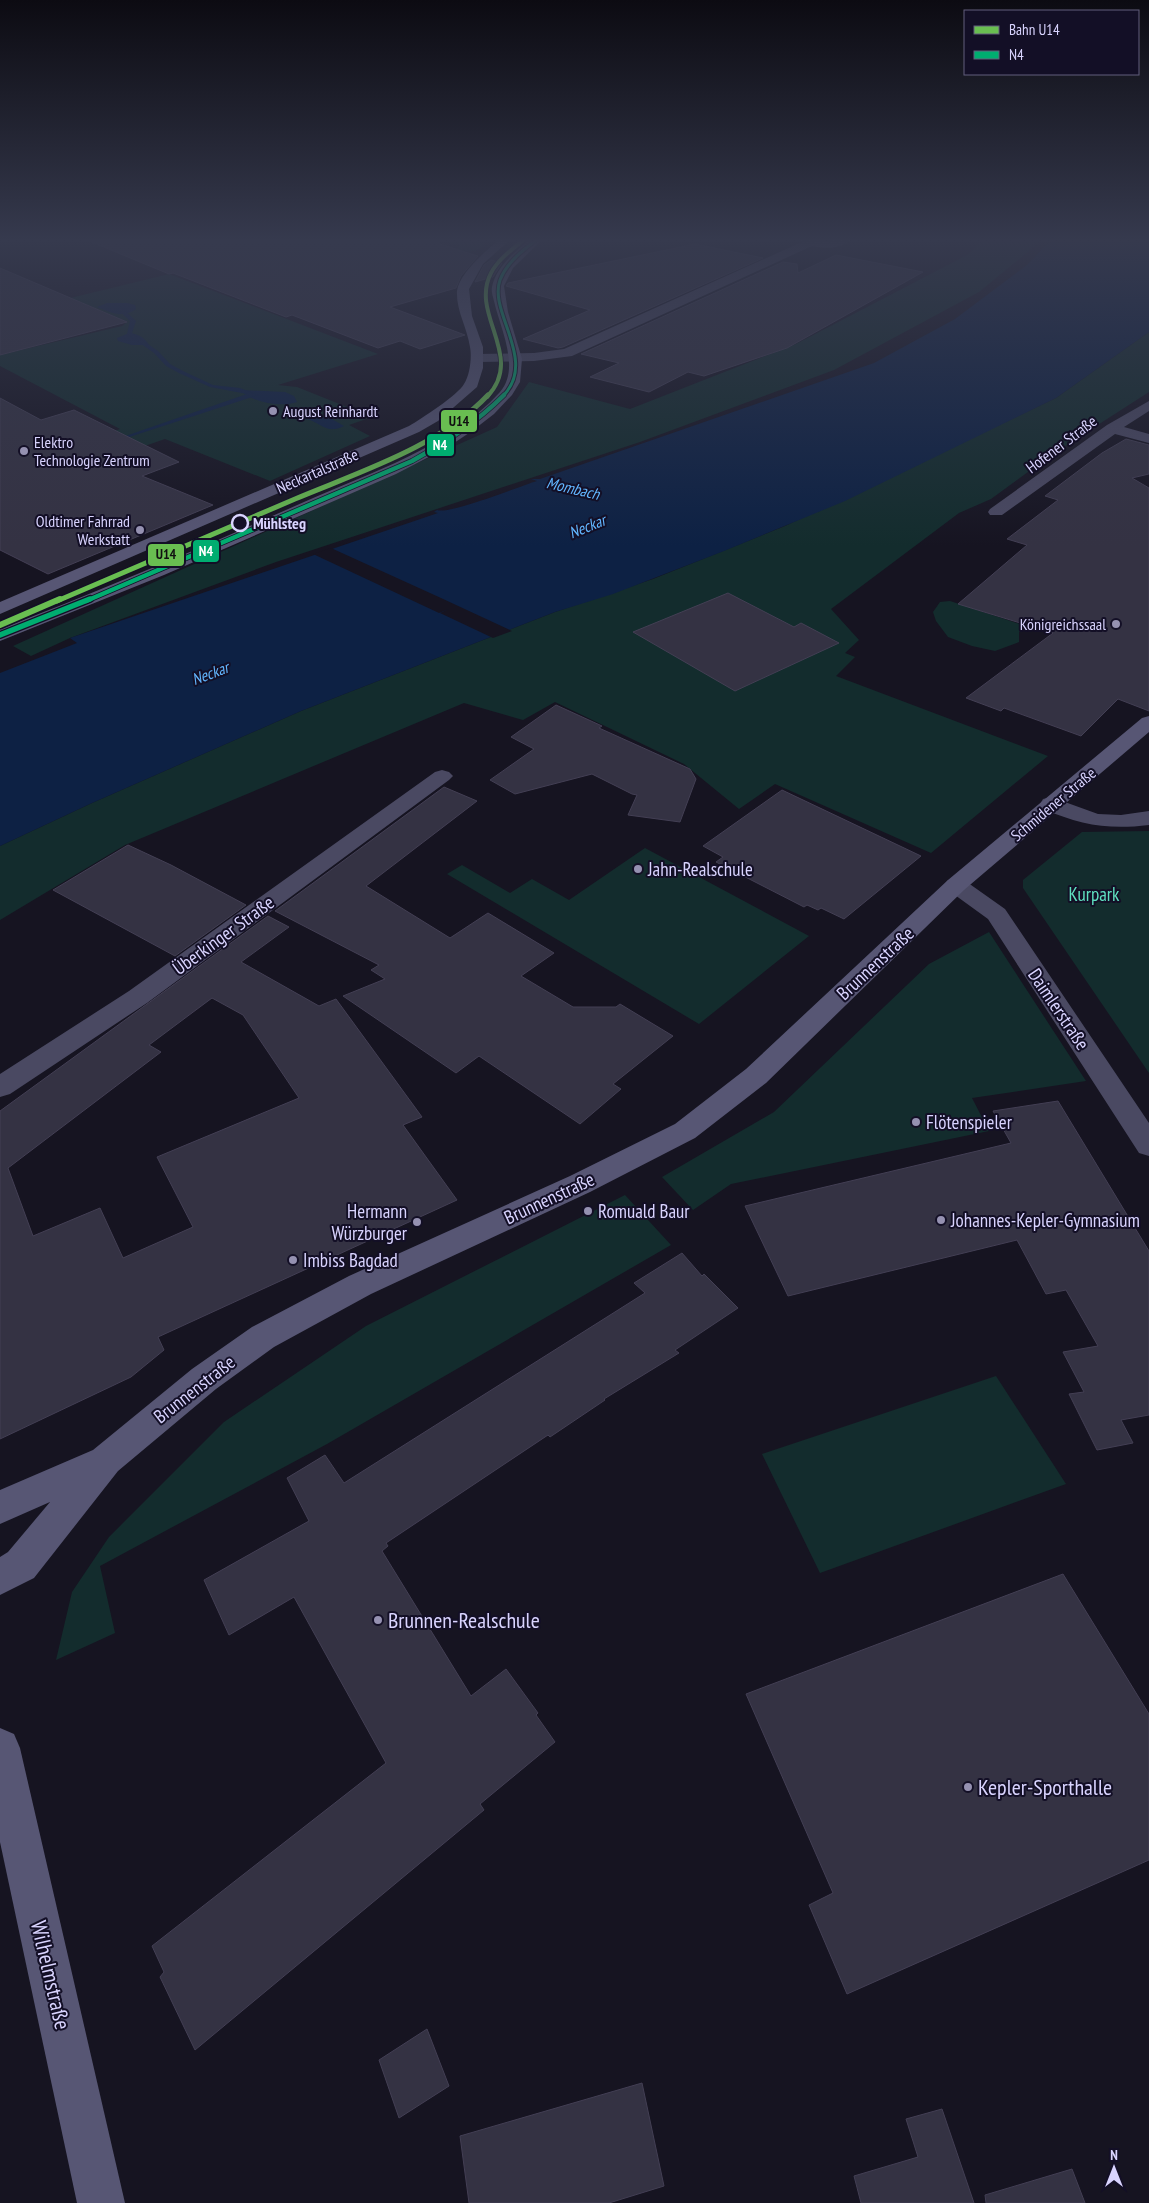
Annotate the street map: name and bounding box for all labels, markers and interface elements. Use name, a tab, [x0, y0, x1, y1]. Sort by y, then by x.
legend	[964, 10, 1139, 75]
text: Bahn U14	[1009, 20, 1060, 39]
text: N4	[1009, 45, 1024, 64]
place label: August Reinhardt	[283, 401, 378, 421]
marker: August Reinhardt	[267, 405, 279, 417]
line badge: U14	[440, 409, 478, 433]
street label: Hofener Straße	[1022, 411, 1100, 477]
text: U14	[449, 412, 470, 430]
place label: Elektro Technologie Zentrum	[34, 432, 150, 470]
line badge: N4	[426, 433, 455, 457]
text: N4	[433, 436, 447, 454]
street label: Neckartalstraße	[273, 444, 361, 498]
marker: Elektro Technologie Zentrum	[18, 445, 30, 457]
water label: Mombach	[545, 472, 602, 504]
water label: Neckar	[566, 509, 611, 542]
place label: Oldtimer Fahrrad Werkstatt	[36, 511, 131, 549]
place label: Mühlsteg	[253, 513, 306, 533]
marker: Mühlsteg	[231, 514, 249, 532]
marker: Oldtimer Fahrrad Werkstatt	[134, 524, 146, 536]
line badge: N4	[192, 539, 220, 563]
text: N4	[199, 542, 213, 560]
line badge: U14	[147, 543, 185, 567]
text: U14	[156, 545, 177, 563]
place label: Königreichssaal	[1020, 614, 1106, 634]
marker: Königreichssaal	[1110, 618, 1122, 630]
water label: Neckar	[189, 656, 234, 689]
street label: Schmidener Straße	[1006, 763, 1100, 845]
place label: Jahn-Realschule	[647, 857, 753, 881]
marker: Jahn-Realschule	[632, 863, 644, 875]
park label: Kurpark	[1069, 882, 1120, 906]
street label: Überkinger Straße	[168, 890, 279, 980]
street label: Brunnenstraße	[831, 921, 919, 1005]
street label: Daimlerstraße	[1023, 964, 1095, 1054]
place label: Flötenspieler	[926, 1110, 1013, 1134]
marker: Flötenspieler	[910, 1116, 922, 1128]
street label: Brunnenstraße	[500, 1167, 598, 1229]
place label: Hermann Würzburger	[331, 1199, 408, 1245]
place label: Romuald Baur	[598, 1199, 690, 1223]
marker: Romuald Baur	[582, 1205, 594, 1217]
place label: Johannes-Kepler-Gymnasium	[950, 1208, 1140, 1232]
marker: Johannes-Kepler-Gymnasium	[935, 1214, 947, 1226]
marker: Hermann Würzburger	[411, 1216, 423, 1228]
place label: Imbiss Bagdad	[303, 1248, 398, 1272]
marker: Imbiss Bagdad	[287, 1254, 299, 1266]
street label: Brunnenstraße	[148, 1350, 240, 1428]
place label: Brunnen-Realschule	[388, 1606, 540, 1634]
marker: Brunnen-Realschule	[372, 1614, 384, 1626]
place label: Kepler-Sporthalle	[978, 1773, 1112, 1801]
marker: Kepler-Sporthalle	[962, 1781, 974, 1793]
street label: Wilhelmstraße	[25, 1918, 77, 2032]
north arrow	[1089, 2143, 1139, 2193]
text: N	[1110, 2146, 1118, 2164]

